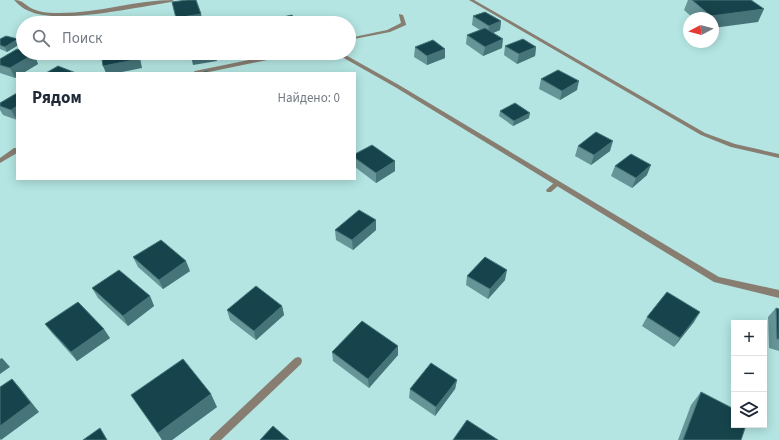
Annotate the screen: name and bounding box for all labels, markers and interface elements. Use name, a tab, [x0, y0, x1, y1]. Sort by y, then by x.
north arrow	[683, 12, 719, 48]
search box	[16, 16, 356, 60]
icon: search	[30, 27, 52, 49]
text: Поиск	[62, 28, 103, 49]
text: Рядом	[32, 86, 82, 110]
text: Найдено: 0	[278, 89, 340, 107]
map controls	[731, 320, 767, 428]
button: +	[731, 320, 767, 356]
button: −	[731, 356, 767, 392]
button: layers	[731, 392, 767, 428]

